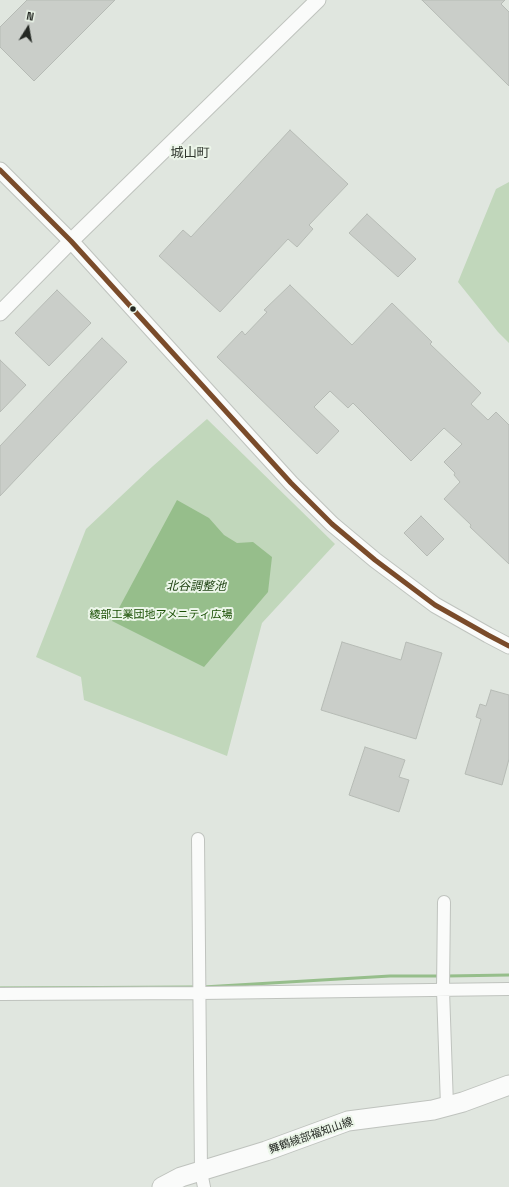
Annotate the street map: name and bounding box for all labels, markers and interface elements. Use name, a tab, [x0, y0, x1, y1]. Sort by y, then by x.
north arrow	[8, 8, 48, 48]
text: N	[25, 9, 35, 24]
district label: 城山町	[171, 145, 209, 161]
unlabelled marker	[128, 304, 138, 314]
water label: 北谷調整池	[166, 580, 226, 594]
park label: 綾部工業団地アメニティ広場	[90, 608, 232, 622]
street label: 舞鶴綾部福知山線	[267, 1115, 355, 1157]

